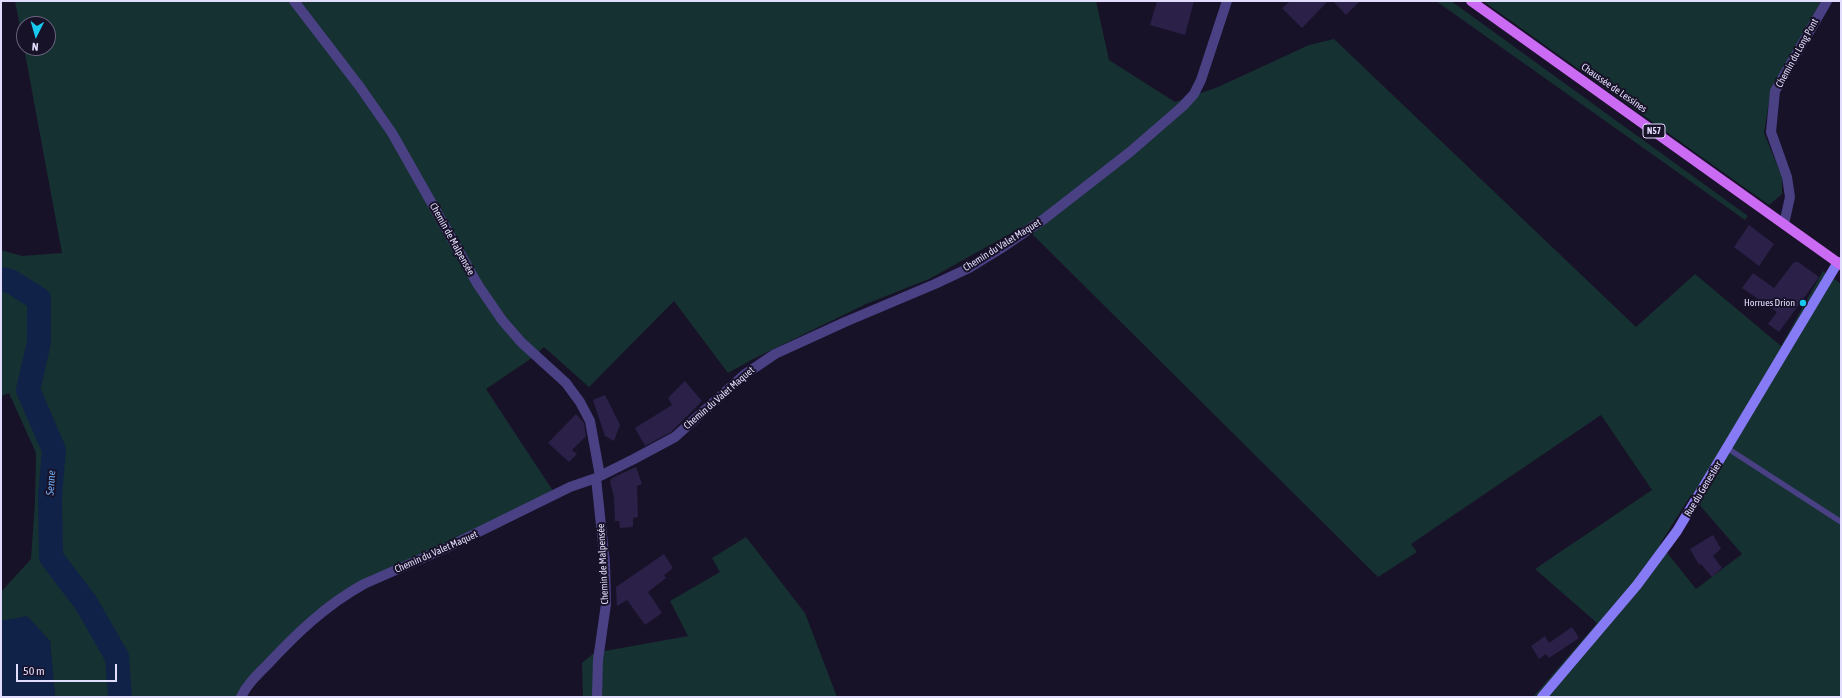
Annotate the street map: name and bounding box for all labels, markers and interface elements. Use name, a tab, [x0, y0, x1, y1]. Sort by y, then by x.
north arrow	[16, 16, 56, 56]
street label: Chemin du Long Pont	[1773, 16, 1821, 90]
text: N	[31, 41, 39, 53]
street label: Chaussée de Lessines	[1579, 61, 1649, 115]
road number: N57	[1643, 124, 1665, 138]
street label: Chemin de Malpensée	[427, 201, 477, 277]
street label: Chemin du Valet Maquet	[961, 216, 1043, 274]
place label: Horrues Drion	[1744, 297, 1795, 309]
marker: Horrues Drion	[1798, 298, 1808, 308]
street label: Chemin du Valet Maquet	[681, 364, 757, 432]
street label: Rue du Genestier	[1682, 459, 1724, 519]
water label: Senne	[44, 470, 58, 496]
street label: Chemin de Malpensée	[595, 523, 611, 605]
street label: Chemin du Valet Maquet	[393, 528, 479, 576]
scale bar	[18, 656, 119, 682]
text: 50 m	[23, 664, 45, 678]

